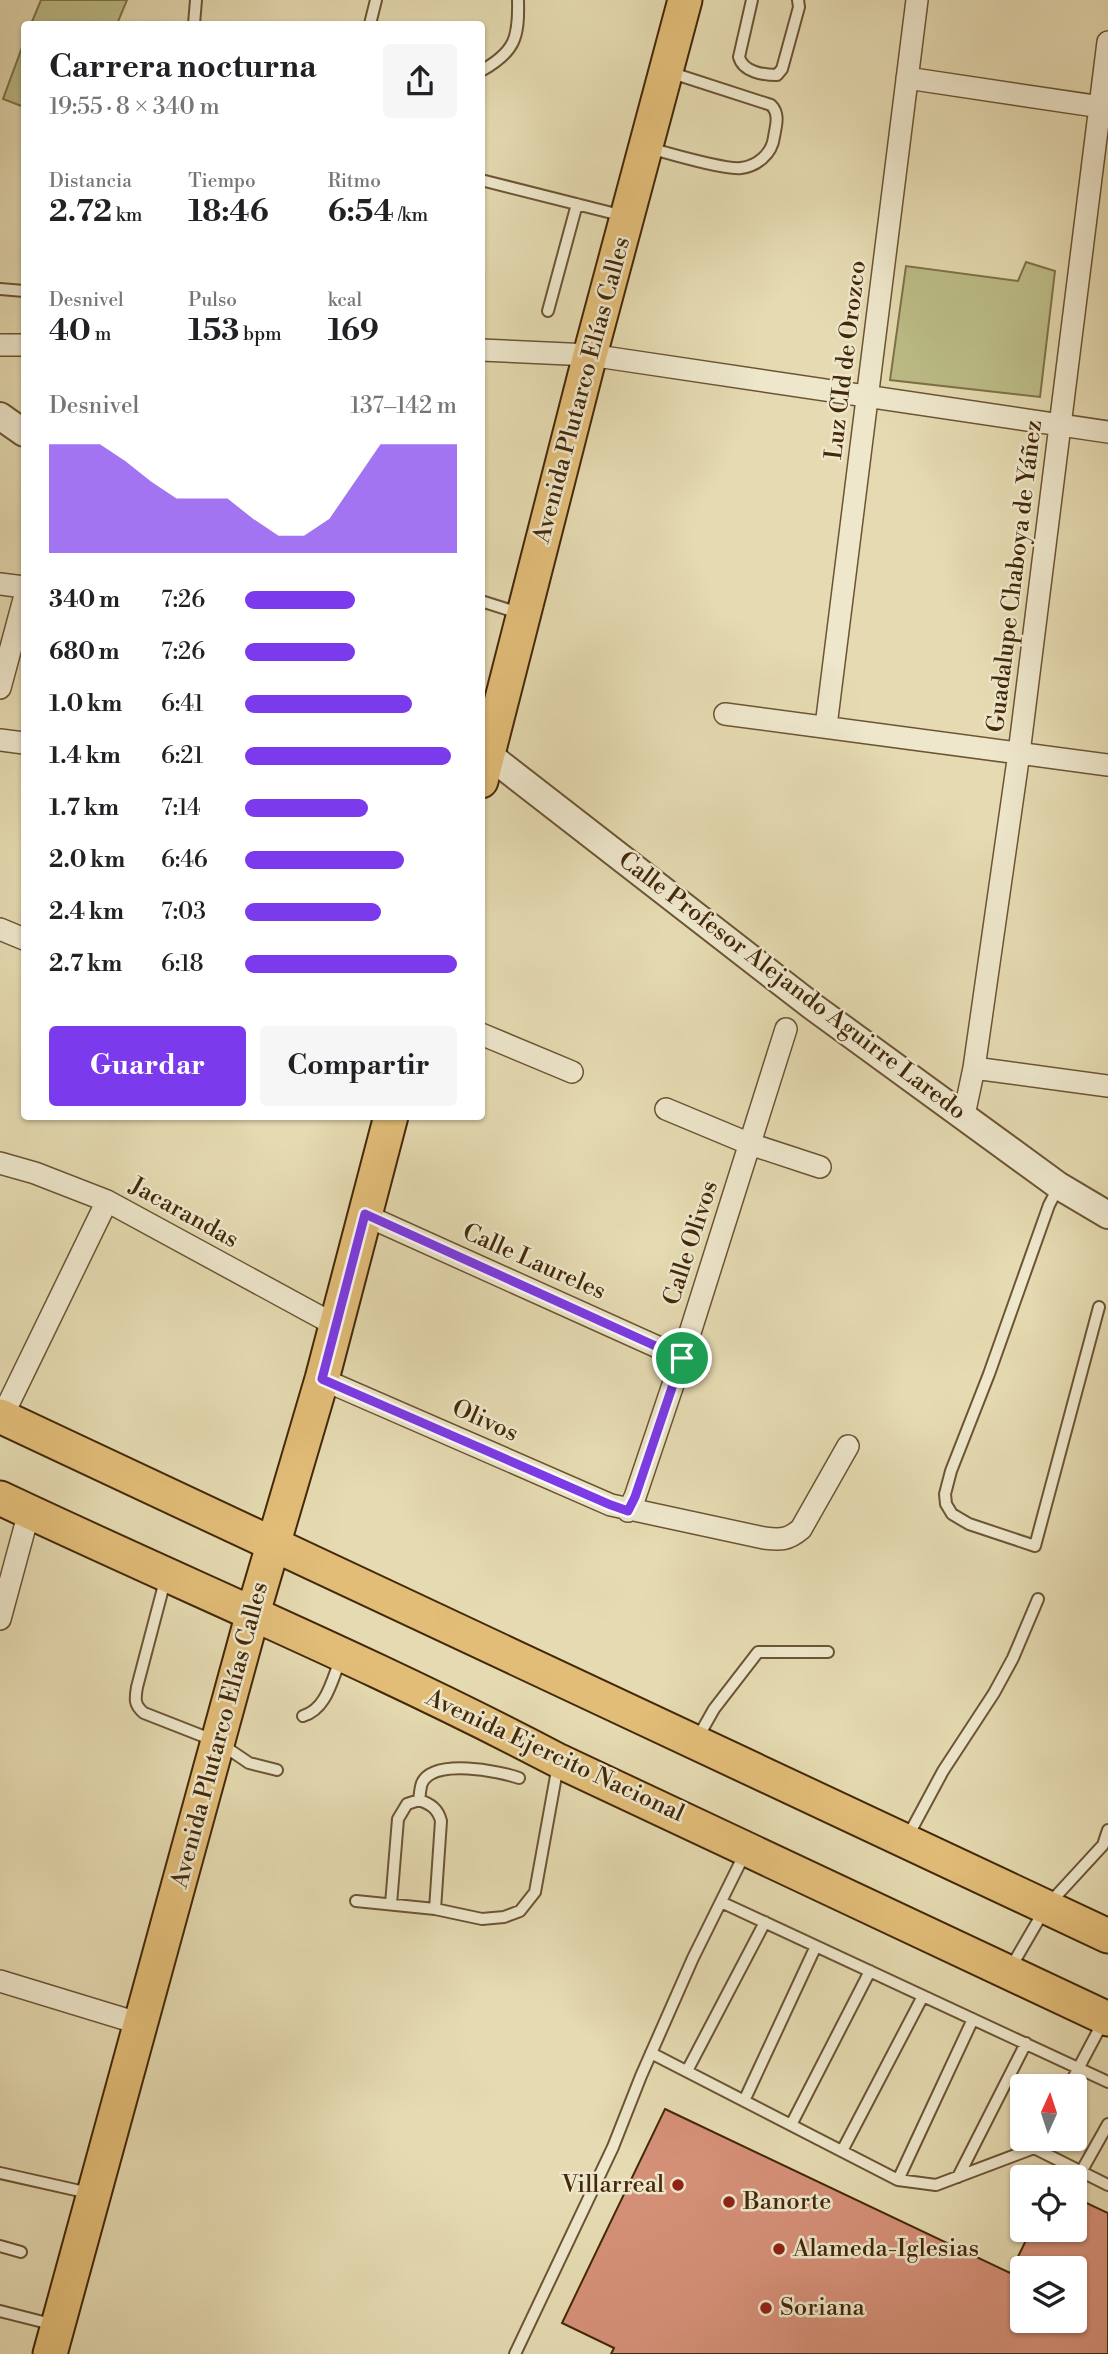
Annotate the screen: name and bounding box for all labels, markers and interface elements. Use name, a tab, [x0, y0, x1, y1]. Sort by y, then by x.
button: share	[383, 44, 457, 118]
text: Carrera nocturna	[49, 47, 317, 87]
text: 19:55 · 8 × 340 m	[49, 93, 220, 121]
text: Distancia	[49, 169, 132, 193]
text: Tiempo	[188, 169, 256, 193]
text: Ritmo	[328, 169, 381, 193]
text: 2.72	[49, 193, 112, 231]
text: 18:46	[188, 193, 269, 231]
text: 6:54	[328, 193, 394, 231]
text: km	[112, 203, 142, 227]
text: /km	[394, 203, 428, 227]
street label: Avenida Plutarco Elías Calles	[526, 234, 637, 547]
street label: Luz CId de Orozco	[819, 259, 873, 461]
text: Desnivel	[49, 288, 124, 312]
text: Pulso	[188, 288, 237, 312]
text: kcal	[328, 288, 362, 312]
text: 40	[49, 312, 91, 350]
text: 153	[188, 312, 239, 350]
text: 169	[328, 312, 379, 350]
text: m	[91, 322, 111, 346]
text: bpm	[239, 322, 282, 346]
text: Desnivel	[49, 392, 139, 420]
text: 137–142 m	[350, 392, 457, 420]
street label: Guadalupe Chaboya de Yáñez	[981, 418, 1049, 734]
text: 340 m	[49, 586, 120, 614]
text: 7:26	[161, 586, 205, 614]
text: 680 m	[49, 638, 119, 666]
text: 7:26	[161, 638, 205, 666]
text: 1.0 km	[49, 690, 122, 718]
text: 6:41	[161, 690, 204, 718]
text: 1.4 km	[49, 742, 121, 770]
text: 6:21	[161, 742, 203, 770]
text: 1.7 km	[49, 794, 119, 822]
text: 7:14	[161, 794, 201, 822]
street label: Calle Profesor Alejando Aguirre Laredo	[612, 845, 972, 1127]
text: 2.0 km	[49, 846, 125, 874]
text: 6:46	[161, 846, 208, 874]
text: 2.4 km	[49, 898, 124, 926]
text: 7:03	[161, 898, 206, 926]
text: 2.7 km	[49, 950, 122, 978]
text: 6:18	[161, 950, 204, 978]
button: Guardar	[49, 1026, 246, 1106]
button: Compartir	[260, 1026, 457, 1106]
street label: Jacarandas	[124, 1170, 244, 1255]
street label: Calle Olivos	[657, 1177, 725, 1309]
street label: Calle Laureles	[458, 1217, 610, 1307]
pin	[652, 1328, 712, 1388]
icon: arrive	[663, 1339, 701, 1377]
street label: Olivos	[447, 1393, 523, 1449]
street label: Avenida Plutarco Elías Calles	[164, 1579, 275, 1892]
street label: Avenida Ejercito Nacional	[420, 1682, 689, 1829]
north arrow	[1010, 2074, 1087, 2151]
map controls	[1010, 2074, 1087, 2333]
button: locate	[1010, 2165, 1087, 2242]
place label: Villarreal	[561, 2170, 664, 2200]
marker: Villarreal	[670, 2177, 686, 2193]
place label: Banorte	[742, 2187, 831, 2217]
marker: Banorte	[721, 2194, 737, 2210]
place label: Alameda-Iglesias	[792, 2234, 979, 2264]
marker: Alameda-Iglesias	[771, 2241, 787, 2257]
button: layers	[1010, 2256, 1087, 2333]
place label: Soriana	[780, 2293, 865, 2323]
marker: Soriana	[758, 2300, 774, 2316]

